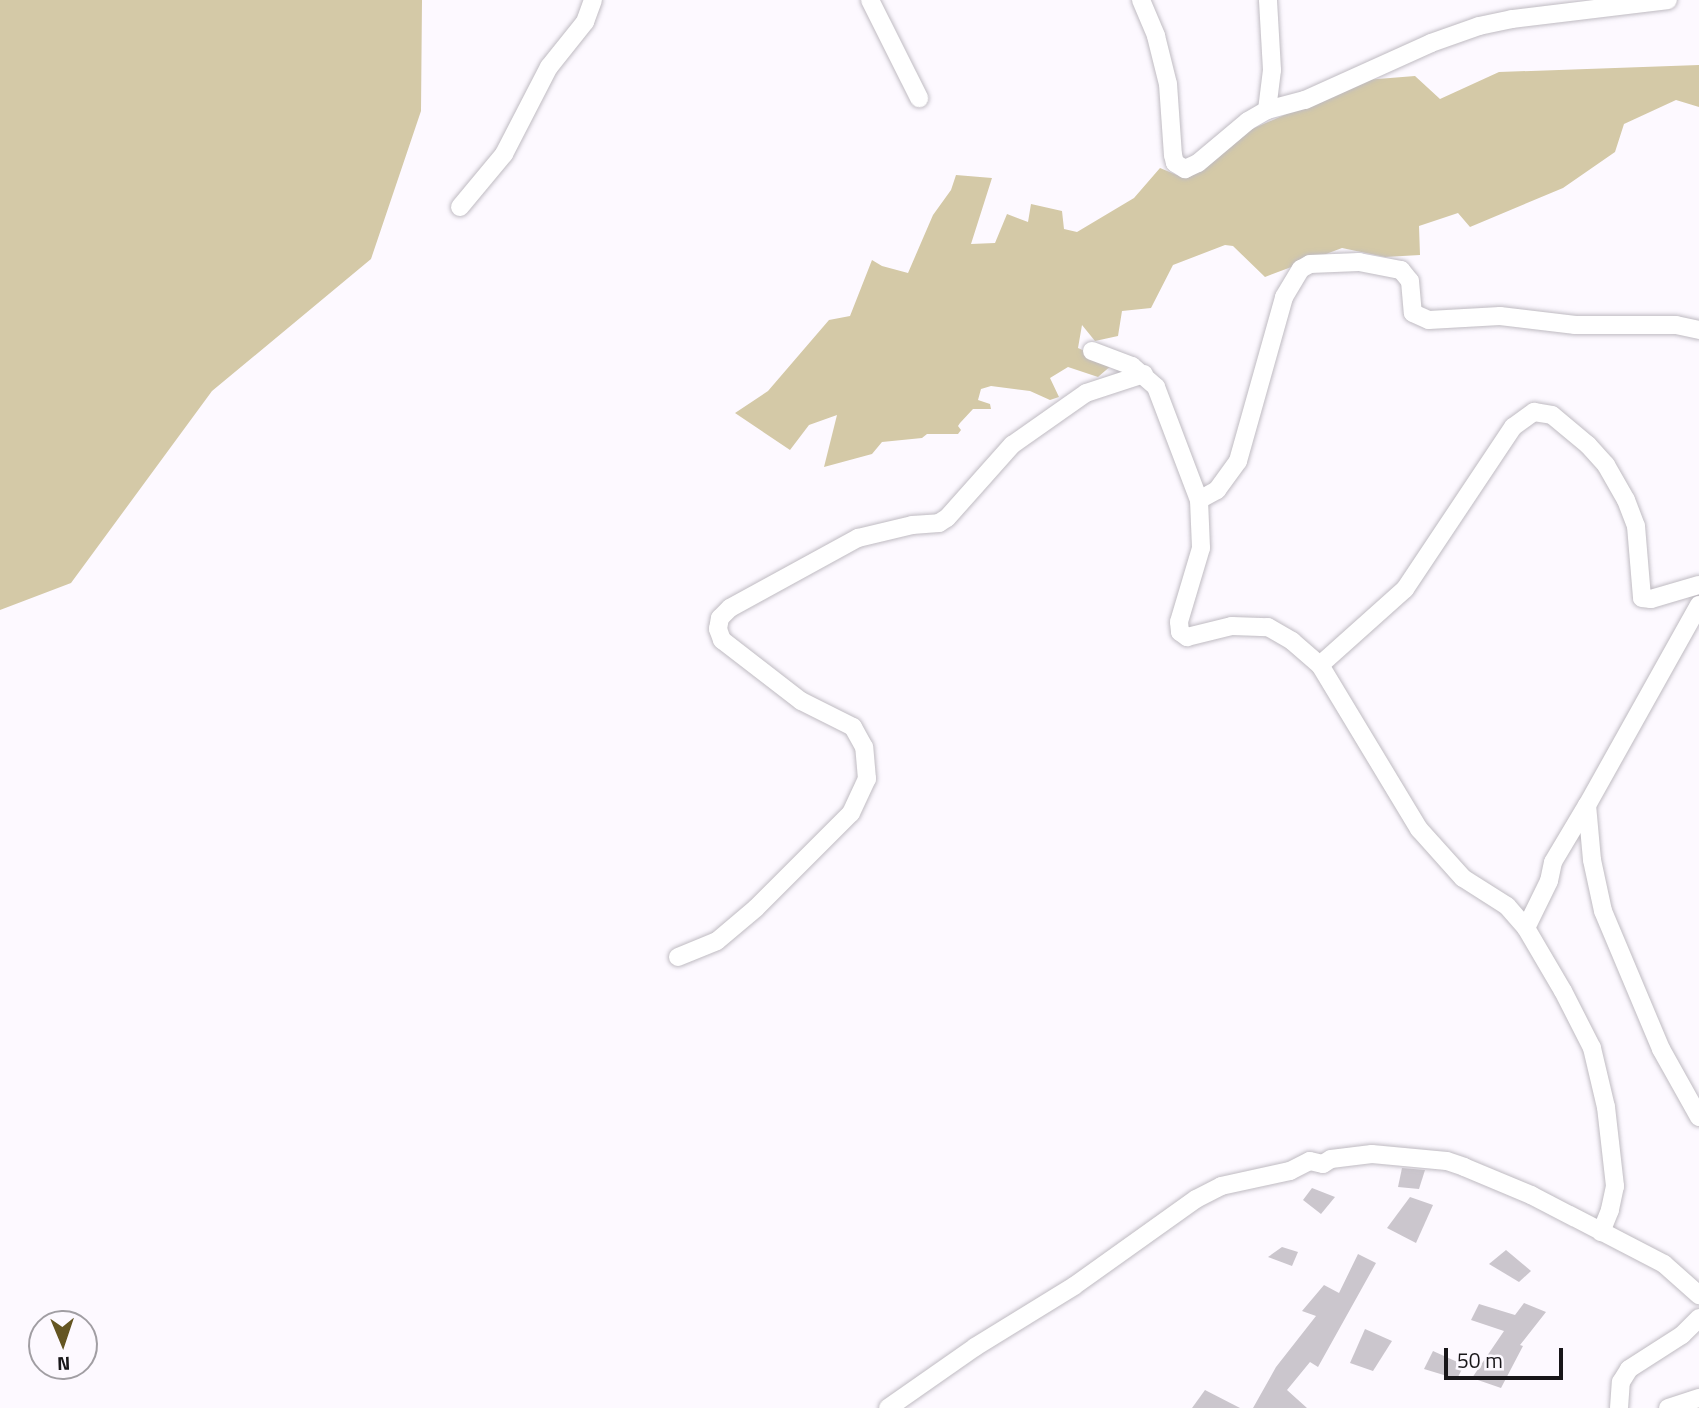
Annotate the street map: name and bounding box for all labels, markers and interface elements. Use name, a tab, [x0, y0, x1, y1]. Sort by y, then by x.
north arrow	[28, 1310, 98, 1380]
scale bar	[1447, 1334, 1566, 1378]
text: 50 m	[1457, 1344, 1503, 1376]
text: N	[57, 1350, 71, 1379]

